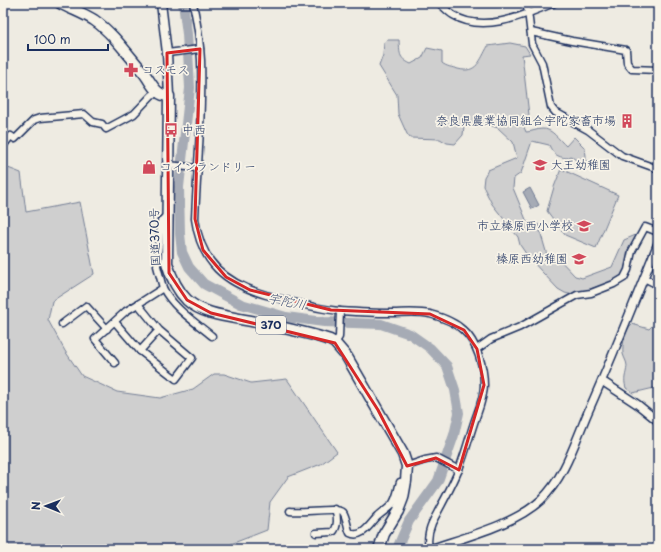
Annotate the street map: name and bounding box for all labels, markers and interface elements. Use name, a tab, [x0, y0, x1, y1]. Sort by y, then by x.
scale bar	[28, 26, 108, 52]
text: 100 m	[34, 30, 71, 48]
place label: コスモス	[142, 60, 189, 78]
pharmacy icon: コスモス	[123, 62, 139, 78]
place label: 奈良県農業協同組合宇陀家畜市場	[436, 111, 616, 129]
building icon: 奈良県農業協同組合宇陀家畜市場	[619, 113, 635, 129]
place label: 中西	[182, 120, 206, 138]
bus stop icon: 中西	[163, 122, 179, 138]
place label: 大王幼稚園	[551, 155, 611, 173]
place label: コインランドリー	[160, 157, 256, 175]
school or university icon: 大王幼稚園	[532, 157, 548, 173]
shop icon: コインランドリー	[141, 159, 157, 175]
street label: 国道370号	[144, 207, 164, 267]
place label: 市立榛原西小学校	[477, 216, 573, 234]
school or university icon: 市立榛原西小学校	[576, 218, 592, 234]
place label: 榛原西幼稚園	[496, 249, 568, 267]
school or university icon: 榛原西幼稚園	[571, 251, 587, 267]
water label: 宇陀川	[266, 287, 308, 314]
road number: 370	[256, 316, 286, 334]
north arrow	[26, 486, 66, 526]
text: N	[27, 501, 44, 510]

